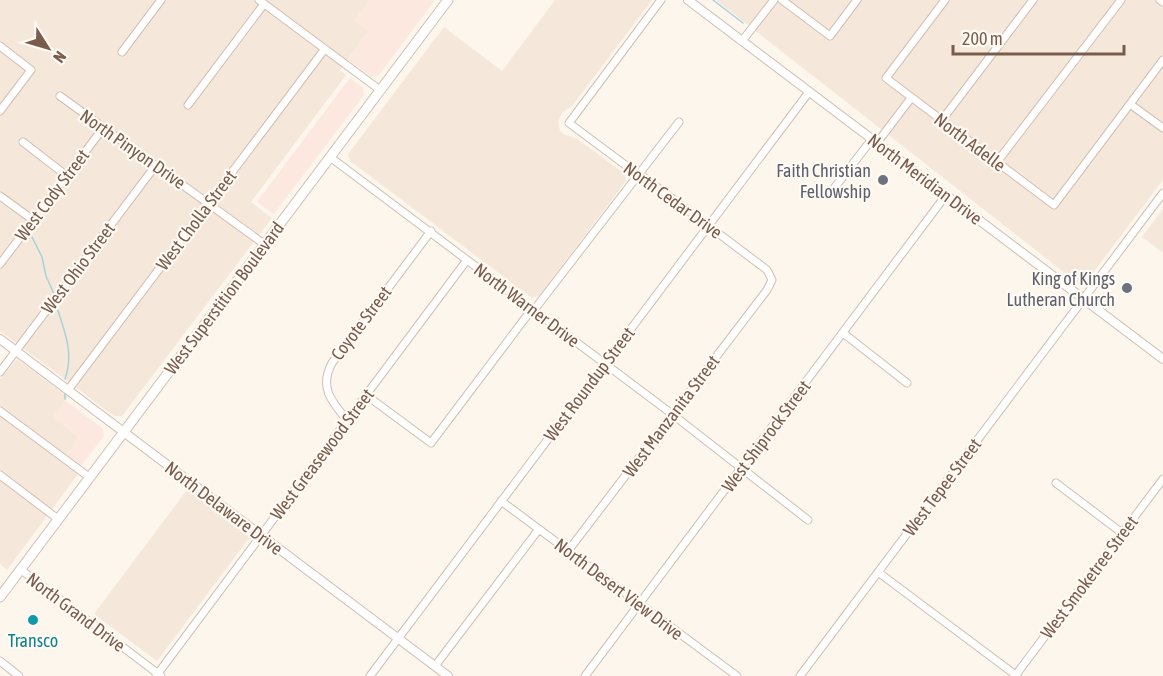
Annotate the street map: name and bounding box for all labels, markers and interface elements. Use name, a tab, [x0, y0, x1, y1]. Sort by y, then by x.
north arrow	[18, 18, 78, 78]
scale bar	[953, 18, 1124, 56]
text: 200 m	[962, 28, 1003, 49]
text: N	[50, 48, 70, 66]
street label: North Pinyon Drive	[76, 105, 190, 193]
street label: North Adelle	[930, 108, 1010, 176]
street label: North Meridian Drive	[864, 129, 986, 229]
street label: West Cody Street	[11, 145, 93, 245]
street label: North Cedar Drive	[620, 157, 726, 243]
place label: Faith Christian Fellowship	[776, 160, 871, 202]
street label: West Cholla Street	[152, 166, 240, 274]
marker: Faith Christian Fellowship	[876, 173, 890, 187]
street label: West Ohio Street	[37, 218, 119, 318]
street label: West Superstition Boulevard	[160, 218, 288, 378]
street label: North Warner Drive	[470, 259, 584, 351]
place label: King of Kings Lutheran Church	[1007, 268, 1115, 310]
marker: King of Kings Lutheran Church	[1120, 281, 1134, 295]
street label: Coyote Street	[326, 282, 396, 364]
street label: West Roundup Street	[539, 323, 639, 445]
street label: West Manzanita Street	[618, 351, 724, 481]
street label: West Shiprock Street	[717, 376, 815, 496]
street label: West Greasewood Street	[266, 384, 378, 524]
street label: West Tepee Street	[899, 434, 985, 540]
street label: North Delaware Drive	[161, 457, 287, 559]
street label: West Smoketree Street	[1036, 512, 1142, 642]
street label: North Desert View Drive	[551, 534, 687, 644]
street label: North Grand Drive	[23, 568, 129, 656]
marker: Transco	[26, 613, 40, 627]
place label: Transco	[8, 630, 58, 651]

